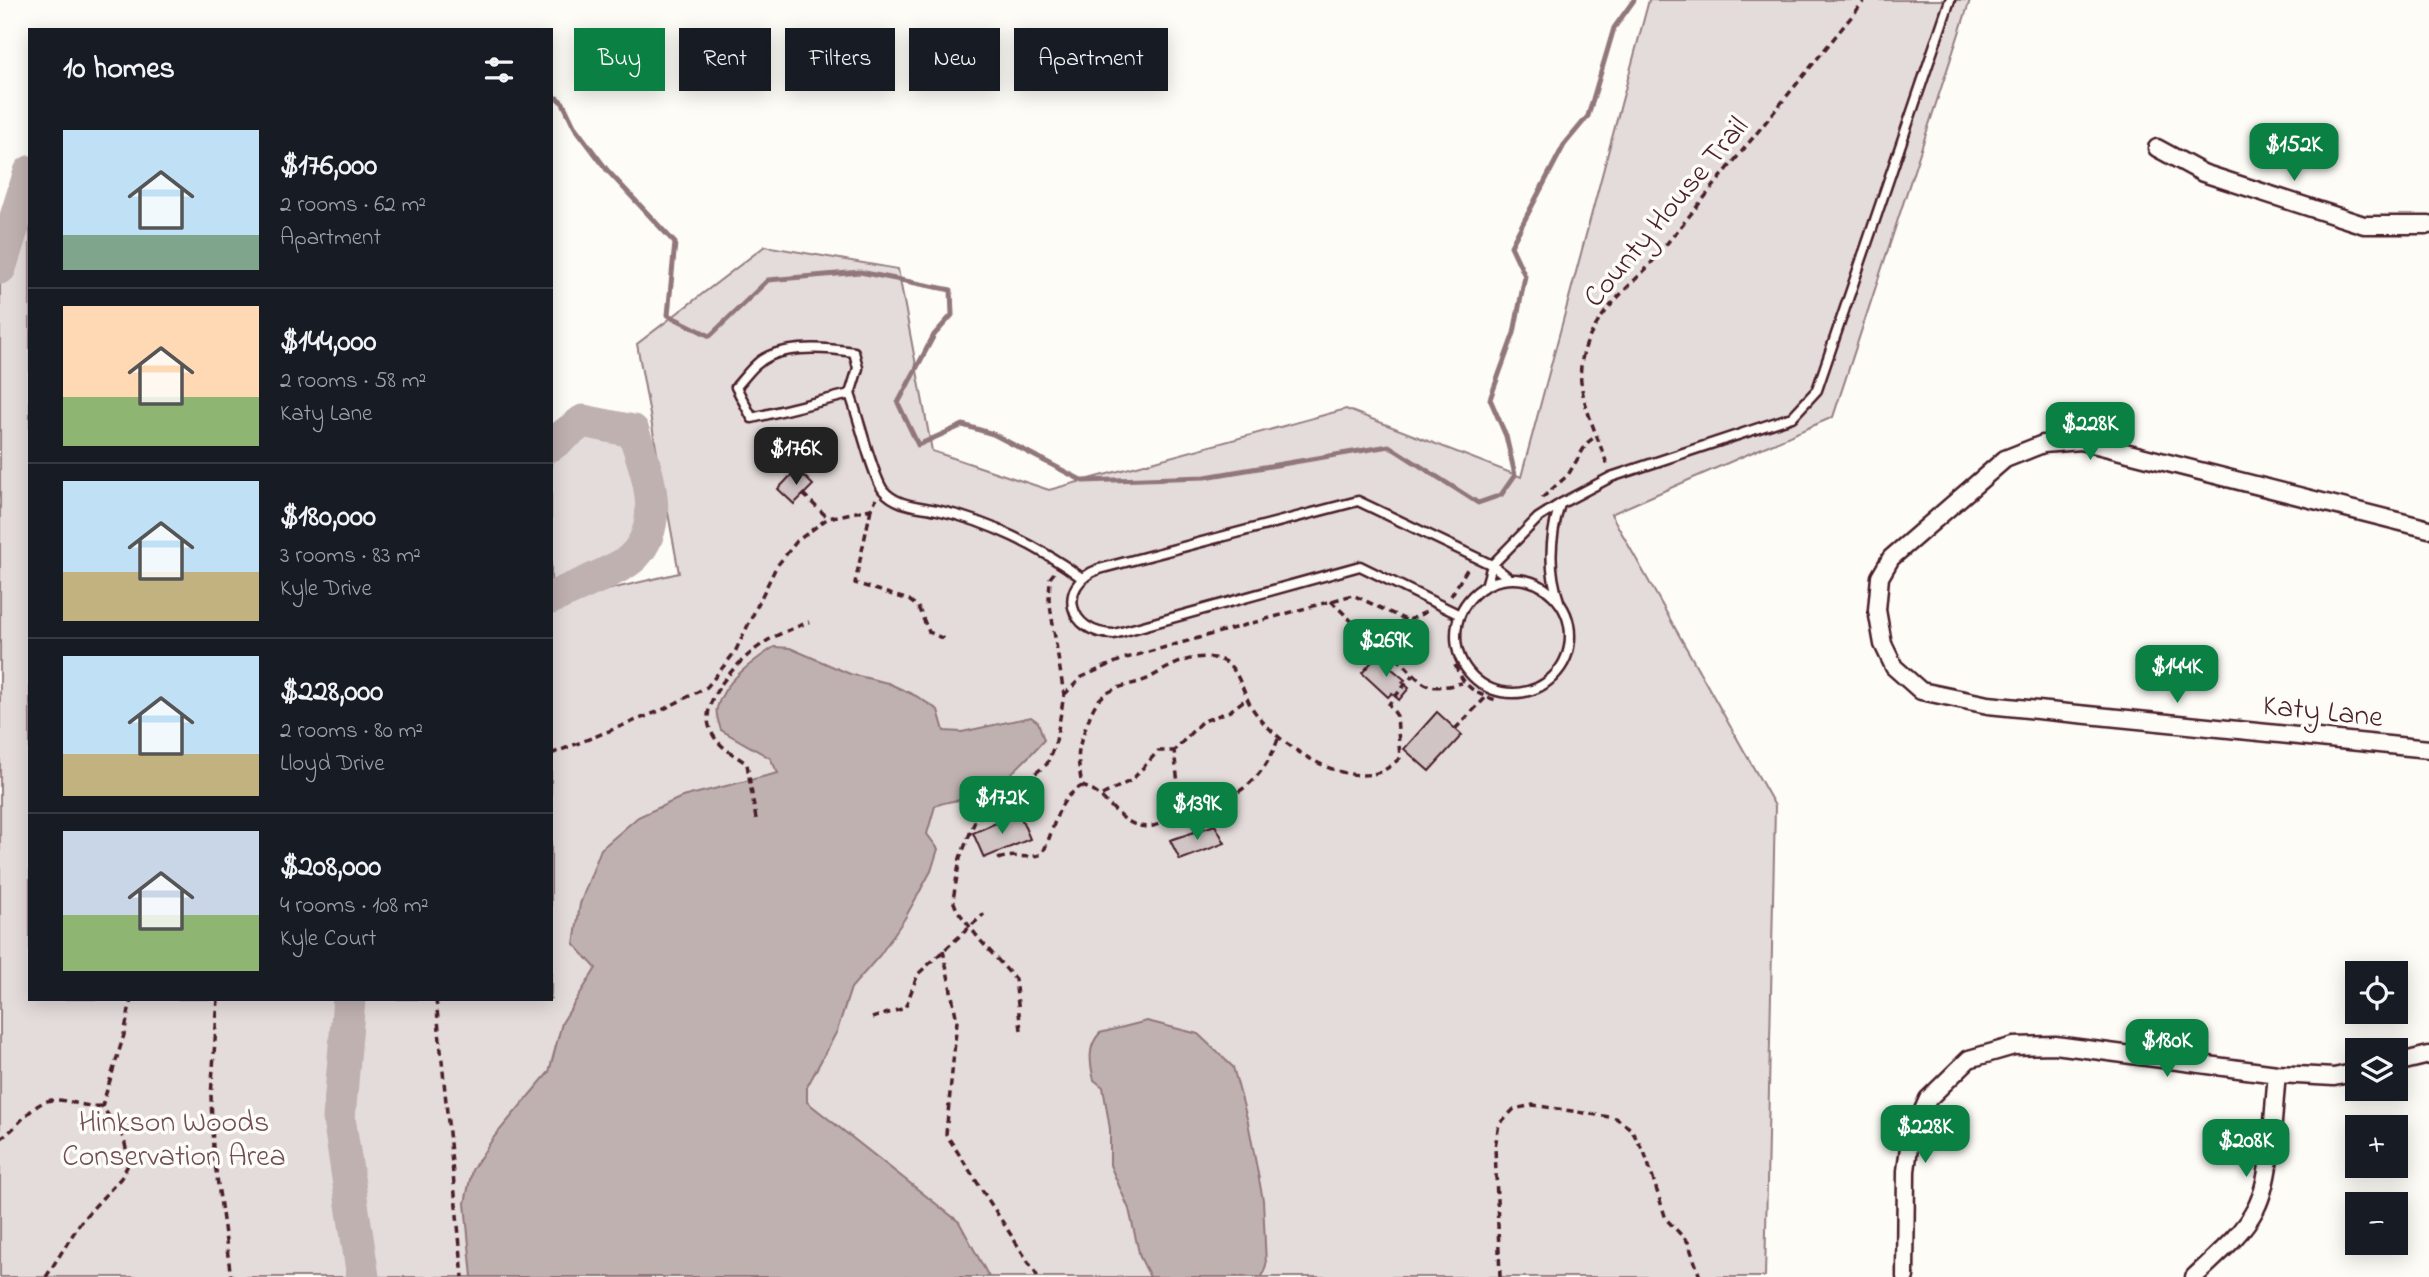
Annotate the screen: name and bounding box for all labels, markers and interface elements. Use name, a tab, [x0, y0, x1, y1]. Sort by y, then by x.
chip: Buy	[574, 28, 665, 91]
chip: Rent	[679, 28, 771, 91]
chip: Filters	[785, 28, 895, 91]
chip: New	[909, 28, 1000, 91]
chip: Apartment	[1014, 28, 1168, 91]
text: 10 homes	[63, 48, 175, 92]
icon: filters	[480, 51, 518, 89]
street label: County House Trail	[1574, 108, 1761, 318]
pin: $152K	[2245, 124, 2343, 183]
text: $152K	[2266, 129, 2322, 162]
text: $176,000	[280, 145, 377, 189]
icon: home	[119, 158, 203, 242]
text: 2 rooms · 62 m²	[280, 189, 426, 222]
text: Apartment	[280, 222, 381, 255]
text: $144,000	[280, 321, 376, 365]
icon: home	[119, 334, 203, 418]
text: 2 rooms · 58 m²	[280, 365, 426, 398]
text: Katy Lane	[280, 398, 372, 431]
pin: $228K	[2041, 402, 2139, 462]
text: $228K	[2062, 408, 2118, 441]
pin: $176K	[747, 428, 845, 487]
text: $176K	[770, 433, 822, 466]
text: $180,000	[280, 496, 376, 540]
icon: home	[119, 509, 203, 593]
text: 3 rooms · 83 m²	[280, 540, 421, 573]
text: Kyle Drive	[280, 573, 372, 606]
pin: $269K	[1337, 620, 1435, 679]
text: $269K	[1359, 625, 1413, 658]
pin: $144K	[2128, 646, 2226, 705]
text: $144K	[2151, 651, 2203, 684]
text: $228,000	[280, 671, 383, 715]
icon: home	[119, 684, 203, 768]
street label: Katy Lane	[2260, 685, 2385, 741]
text: 2 rooms · 80 m²	[280, 715, 423, 748]
text: Lloyd Drive	[280, 748, 385, 781]
pin: $172K	[953, 776, 1051, 836]
text: $172K	[975, 782, 1029, 815]
pin: $139K	[1148, 782, 1246, 842]
text: $139K	[1173, 788, 1221, 821]
text: $208,000	[280, 846, 381, 890]
icon: home	[119, 859, 203, 943]
text: 4 rooms · 108 m²	[280, 890, 429, 923]
text: Kyle Court	[280, 923, 376, 956]
map controls	[2345, 961, 2408, 1255]
button: locate	[2345, 961, 2408, 1024]
pin: $180K	[2118, 1020, 2216, 1079]
text: $180K	[2142, 1025, 2192, 1058]
button: layers	[2345, 1038, 2408, 1101]
park label: Hinkson Woods Conservation Area	[62, 1102, 286, 1180]
pin: $228K	[1876, 1106, 1974, 1165]
text: $228K	[1897, 1111, 1953, 1144]
button: +	[2345, 1115, 2408, 1178]
pin: $208K	[2197, 1120, 2295, 1179]
text: $208K	[2218, 1125, 2274, 1158]
button: −	[2345, 1192, 2408, 1255]

